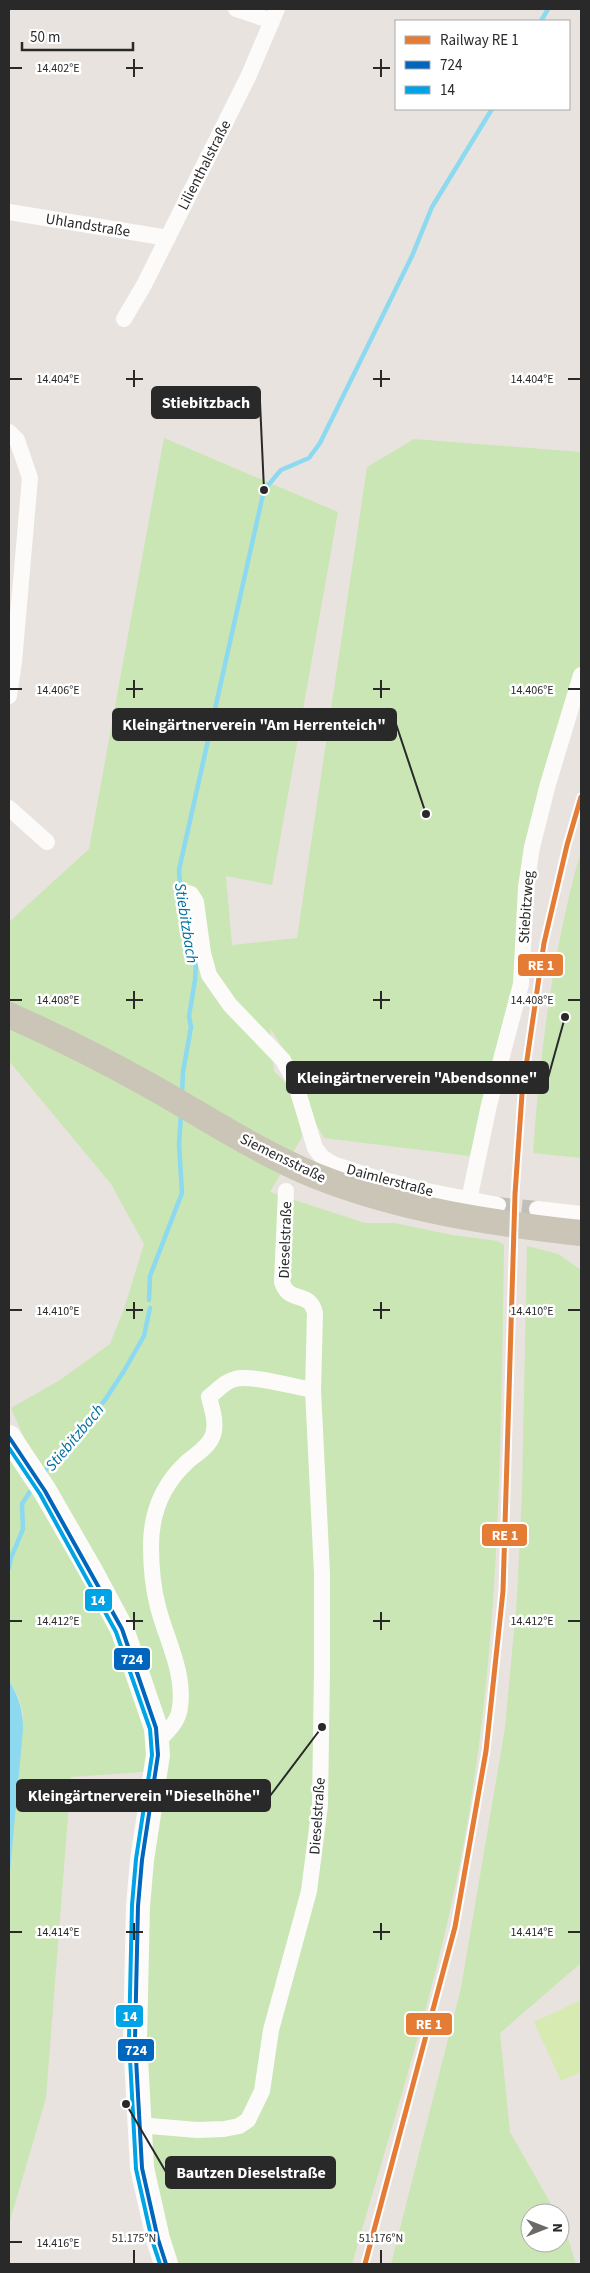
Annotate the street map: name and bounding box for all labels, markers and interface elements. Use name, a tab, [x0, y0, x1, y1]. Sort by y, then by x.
scale bar	[22, 20, 134, 52]
legend	[395, 20, 570, 110]
text: 50 m	[30, 27, 60, 48]
text: Railway RE 1	[440, 30, 519, 51]
text: 724	[440, 55, 463, 76]
text: 14.402°E	[36, 60, 80, 77]
text: 14	[440, 80, 455, 101]
street label: Lilienthalstraße	[173, 117, 236, 214]
street label: Uhlandstraße	[44, 208, 132, 243]
text: 14.404°E	[36, 371, 80, 388]
text: 14.404°E	[510, 371, 554, 388]
callout: Stiebitzbach	[152, 387, 260, 418]
text: Stiebitzbach	[162, 392, 250, 414]
text: 14.406°E	[36, 682, 80, 699]
text: 14.406°E	[510, 682, 554, 699]
callout: Kleingärtnerverein "Am Herrenteich"	[113, 709, 396, 740]
text: Kleingärtnerverein "Am Herrenteich"	[122, 714, 386, 736]
street label: Stiebitzweg	[513, 870, 540, 944]
water label: Stiebitzbach	[169, 881, 203, 965]
line badge: RE 1	[517, 953, 564, 977]
text: RE 1	[528, 956, 554, 976]
text: 14.408°E	[36, 992, 80, 1009]
text: 14.408°E	[510, 992, 554, 1009]
callout: Kleingärtnerverein "Abendsonne"	[287, 1062, 548, 1093]
text: Kleingärtnerverein "Abendsonne"	[297, 1067, 537, 1089]
street label: Siemensstraße	[236, 1129, 329, 1188]
street label: Daimlerstraße	[344, 1159, 436, 1202]
street label: Dieselstraße	[274, 1201, 297, 1279]
text: 14.410°E	[36, 1303, 80, 1320]
text: 14.410°E	[510, 1303, 554, 1320]
water label: Stiebitzbach	[40, 1399, 109, 1476]
line badge: RE 1	[481, 1523, 528, 1547]
text: RE 1	[492, 1526, 518, 1546]
line badge: 14	[84, 1588, 113, 1612]
text: 14	[91, 1591, 106, 1611]
text: 14.412°E	[36, 1613, 80, 1630]
text: 14.412°E	[510, 1613, 554, 1630]
line badge: 724	[113, 1647, 151, 1671]
text: 724	[121, 1650, 144, 1670]
street label: Dieselstraße	[304, 1777, 331, 1855]
callout: Kleingärtnerverein "Dieselhöhe"	[17, 1780, 270, 1811]
text: Kleingärtnerverein "Dieselhöhe"	[28, 1785, 260, 1807]
text: 14.414°E	[36, 1924, 80, 1941]
text: 14.414°E	[510, 1924, 554, 1941]
line badge: 14	[115, 2004, 144, 2028]
text: 14	[123, 2007, 138, 2027]
line badge: RE 1	[405, 2012, 453, 2036]
text: RE 1	[416, 2015, 442, 2035]
line badge: 724	[117, 2038, 155, 2062]
text: 724	[125, 2041, 148, 2061]
callout: Bautzen Dieselstraße	[166, 2157, 335, 2188]
text: Bautzen Dieselstraße	[176, 2162, 326, 2184]
north arrow	[520, 2203, 570, 2253]
text: N	[547, 2223, 567, 2233]
text: 51.175°N	[112, 2230, 156, 2247]
text: 51.176°N	[359, 2230, 403, 2247]
text: 14.416°E	[36, 2235, 80, 2252]

